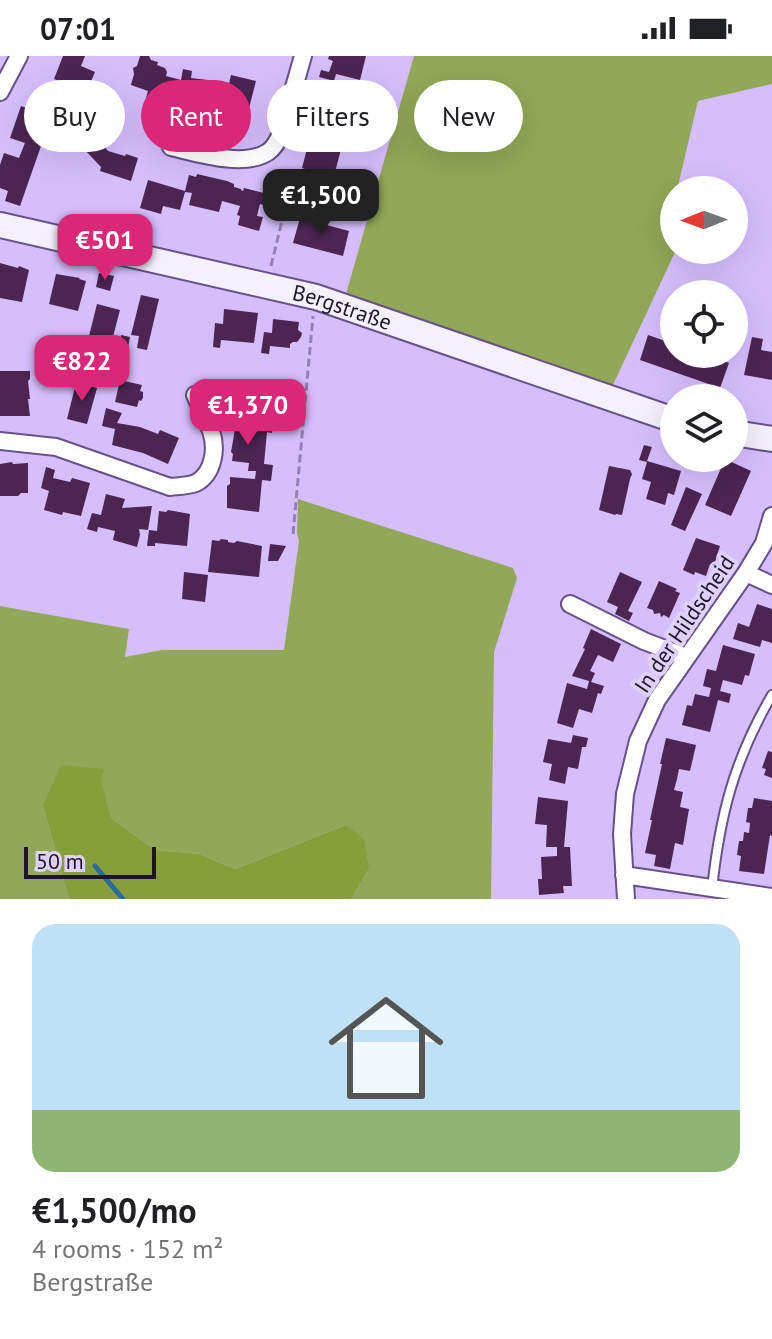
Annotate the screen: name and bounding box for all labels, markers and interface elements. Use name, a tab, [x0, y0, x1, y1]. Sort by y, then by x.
text: 07:01	[40, 9, 116, 48]
chip: Buy	[24, 80, 125, 152]
chip: Rent	[141, 80, 251, 152]
chip: Filters	[267, 80, 398, 152]
chip: New	[414, 80, 523, 152]
pin: €1,500	[256, 169, 386, 237]
north arrow	[660, 176, 748, 264]
map controls	[660, 176, 748, 472]
text: €1,500	[281, 178, 361, 211]
pin: €501	[58, 214, 152, 282]
text: €501	[76, 223, 134, 256]
street label: Bergstraße	[290, 278, 396, 336]
button: locate	[660, 280, 748, 368]
pin: €822	[35, 335, 129, 403]
text: €822	[53, 344, 111, 377]
pin: €1,370	[183, 379, 313, 447]
button: layers	[660, 384, 748, 472]
text: €1,370	[208, 388, 288, 421]
street label: In der Hildscheid	[628, 550, 740, 698]
scale bar	[24, 843, 156, 879]
text: 50 m	[36, 847, 84, 875]
icon: home	[314, 976, 458, 1120]
text: €1,500/mo	[32, 1188, 196, 1232]
text: 4 rooms · 152 m²	[32, 1232, 224, 1265]
text: Bergstraße	[32, 1265, 153, 1298]

